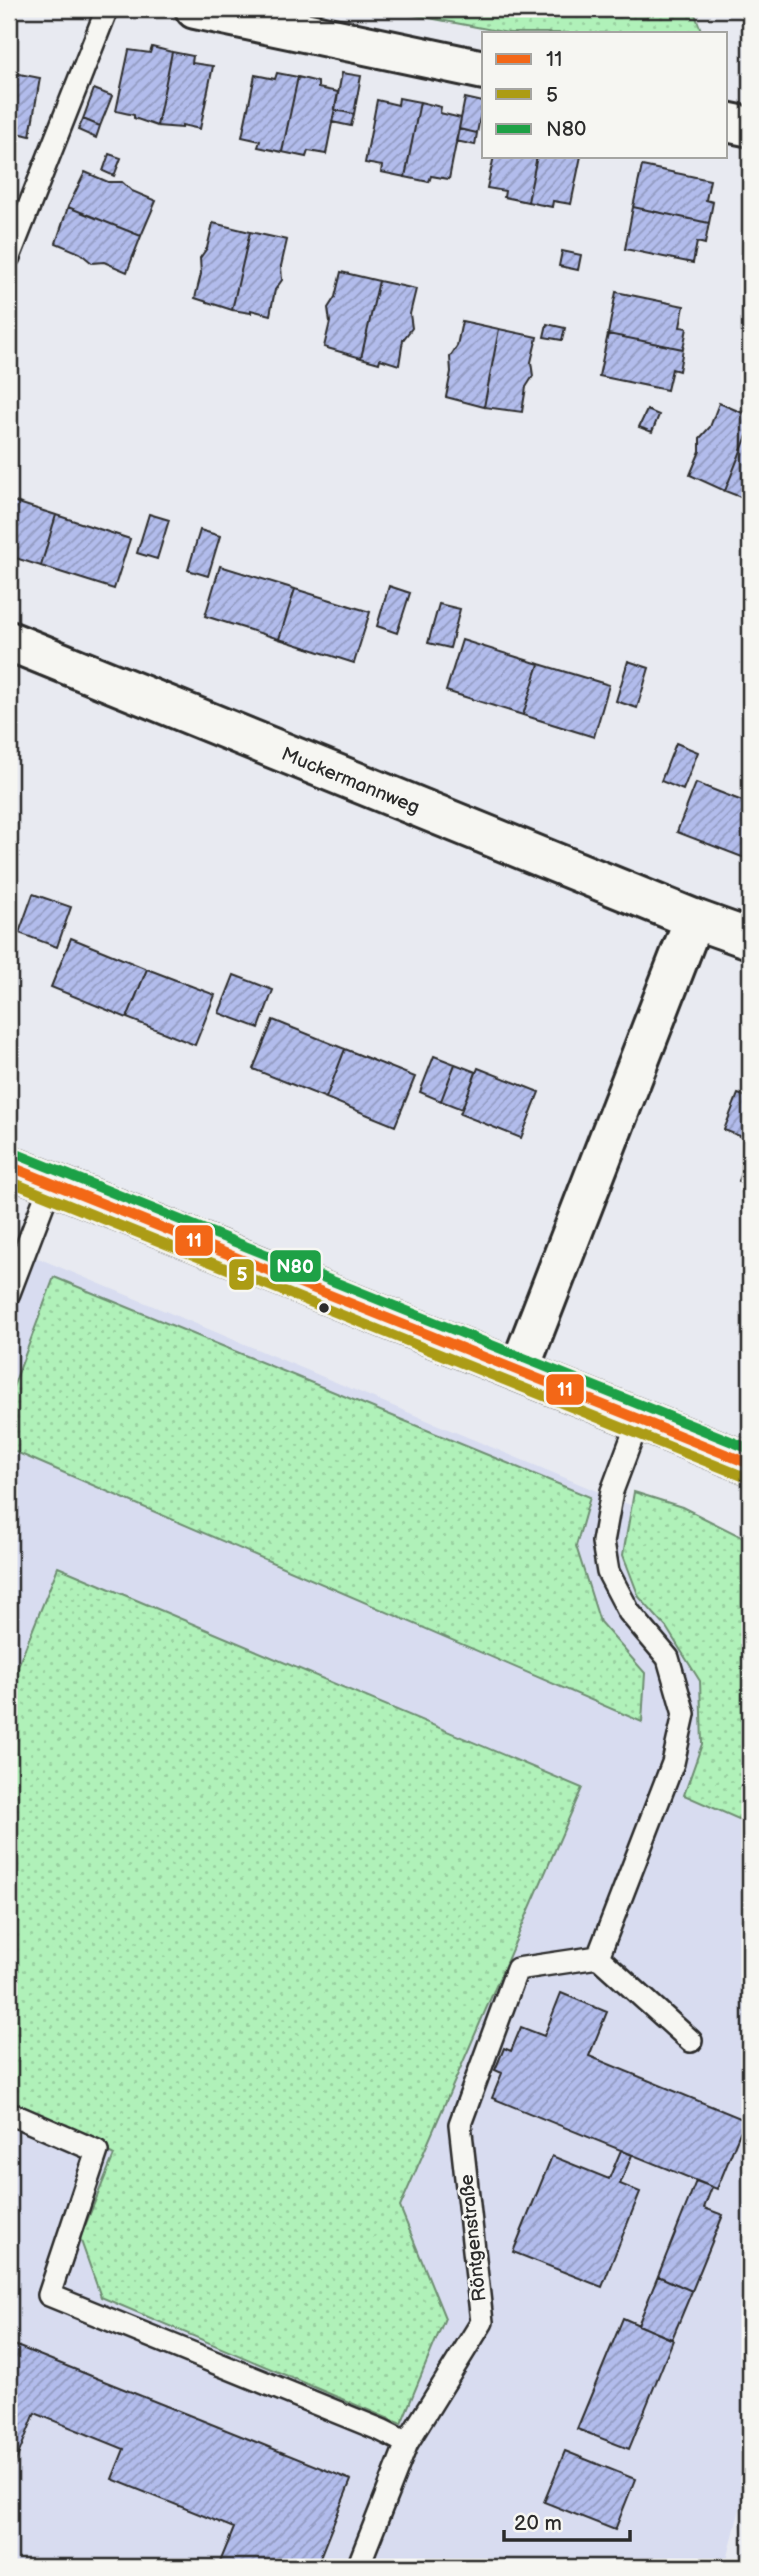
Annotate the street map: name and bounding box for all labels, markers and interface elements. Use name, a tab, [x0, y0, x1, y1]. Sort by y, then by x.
legend	[482, 32, 728, 158]
text: 11	[546, 47, 562, 72]
text: 5	[546, 83, 558, 108]
text: N80	[546, 117, 586, 142]
street label: Muckermannweg	[278, 743, 423, 819]
line badge: 11	[174, 1224, 214, 1257]
text: 11	[186, 1230, 202, 1253]
line badge: N80	[269, 1249, 322, 1283]
text: N80	[276, 1256, 314, 1279]
line badge: 5	[228, 1258, 255, 1291]
text: 5	[237, 1264, 248, 1287]
unlabelled marker	[317, 1301, 331, 1315]
line badge: 11	[545, 1373, 585, 1406]
text: 11	[557, 1379, 573, 1402]
street label: Röntgenstraße	[455, 2173, 492, 2302]
scale bar	[504, 2499, 630, 2543]
text: 20 m	[514, 2511, 562, 2536]

